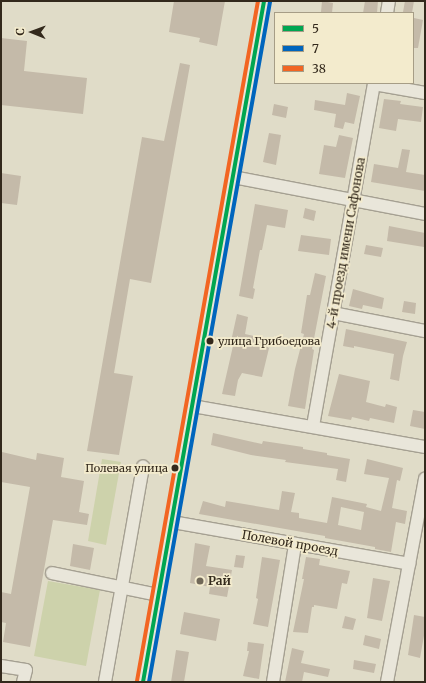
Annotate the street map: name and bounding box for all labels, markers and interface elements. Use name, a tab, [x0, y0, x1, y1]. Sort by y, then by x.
north arrow	[12, 12, 52, 52]
legend	[274, 12, 414, 84]
text: 5	[312, 21, 319, 36]
text: С	[13, 28, 27, 36]
text: 7	[312, 41, 319, 56]
text: 38	[312, 61, 326, 76]
street label: 4-й проезд имени Сафонова	[324, 156, 368, 330]
place label: улица Грибоедова	[218, 334, 320, 348]
marker: улица Грибоедова	[205, 336, 215, 346]
place label: Полевая улица	[85, 461, 168, 475]
marker: Полевая улица	[170, 463, 180, 473]
street label: Полевой проезд	[241, 527, 339, 559]
place label: Рай	[208, 574, 231, 588]
marker: Рай	[195, 576, 205, 586]

